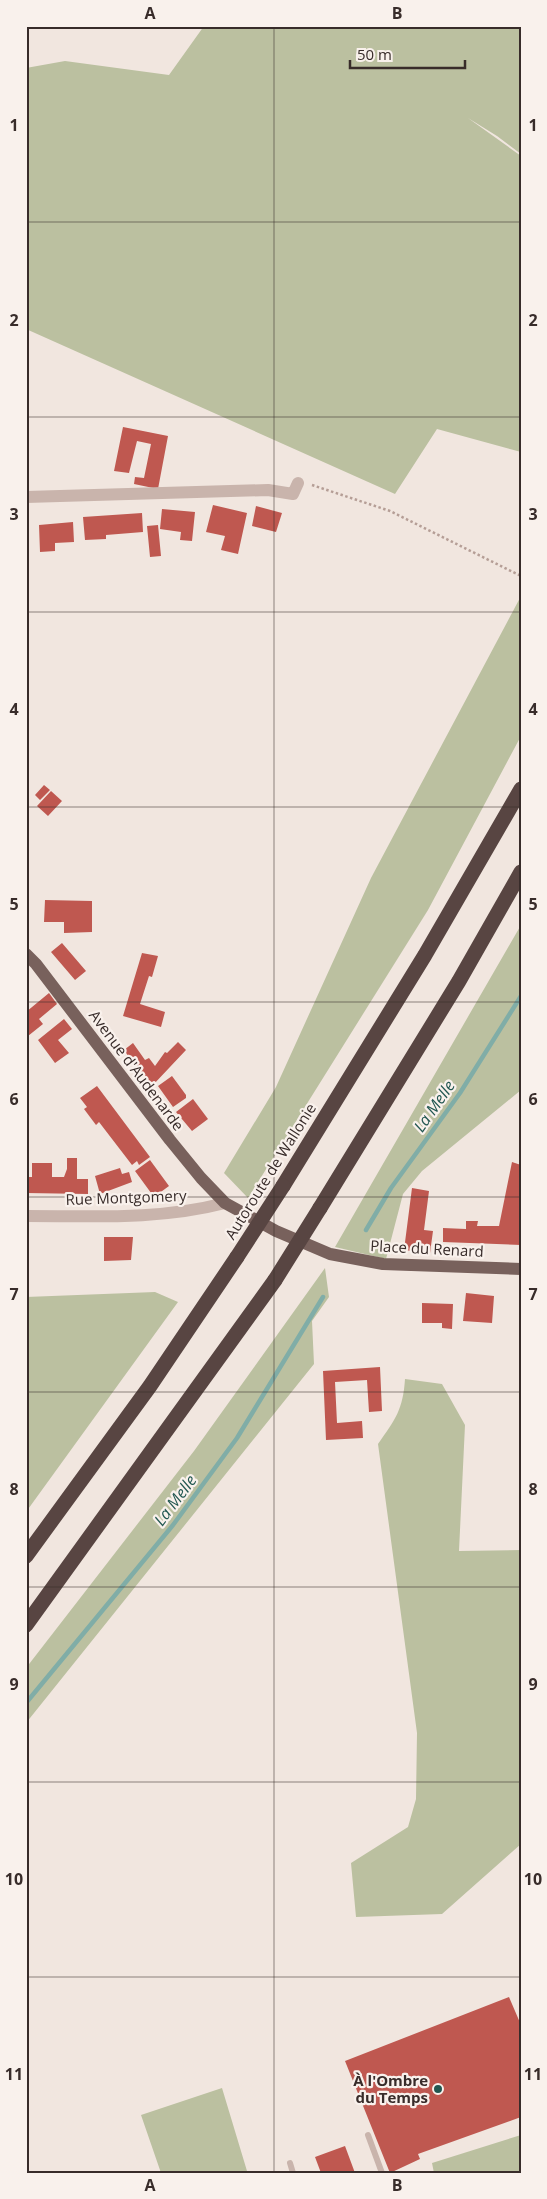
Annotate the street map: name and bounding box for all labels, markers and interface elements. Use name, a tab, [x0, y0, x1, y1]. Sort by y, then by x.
text: A	[144, 2, 156, 24]
text: B	[392, 2, 402, 24]
scale bar	[350, 38, 464, 70]
text: 50 m	[357, 44, 392, 64]
text: 1	[9, 114, 19, 136]
text: 1	[528, 114, 538, 136]
text: 2	[9, 309, 19, 331]
text: 2	[528, 309, 538, 331]
text: 3	[9, 503, 19, 525]
text: 3	[528, 503, 538, 525]
text: 4	[9, 698, 19, 720]
text: 4	[528, 698, 538, 720]
text: 5	[9, 893, 19, 915]
text: 5	[528, 893, 538, 915]
street label: Avenue d'Audenarde	[85, 1006, 189, 1134]
water label: La Melle	[408, 1076, 460, 1136]
text: 6	[9, 1088, 19, 1110]
text: 6	[528, 1088, 538, 1110]
street label: Autoroute de Wallonie	[220, 1099, 320, 1243]
street label: Rue Montgomery	[65, 1185, 187, 1209]
street label: Place du Renard	[370, 1235, 484, 1261]
text: 7	[9, 1283, 19, 1305]
text: 7	[528, 1283, 538, 1305]
water label: La Melle	[149, 1470, 201, 1530]
text: 8	[9, 1478, 19, 1500]
text: 8	[528, 1478, 538, 1500]
text: 9	[9, 1673, 19, 1695]
text: 9	[528, 1673, 538, 1695]
text: 10	[5, 1868, 23, 1890]
text: 10	[524, 1868, 542, 1890]
text: 11	[5, 2063, 23, 2085]
text: 11	[524, 2063, 542, 2085]
place label: À l'Ombre du Temps	[353, 2070, 428, 2107]
marker: À l'Ombre du Temps	[432, 2083, 444, 2095]
text: A	[144, 2174, 156, 2196]
text: B	[392, 2174, 402, 2196]

